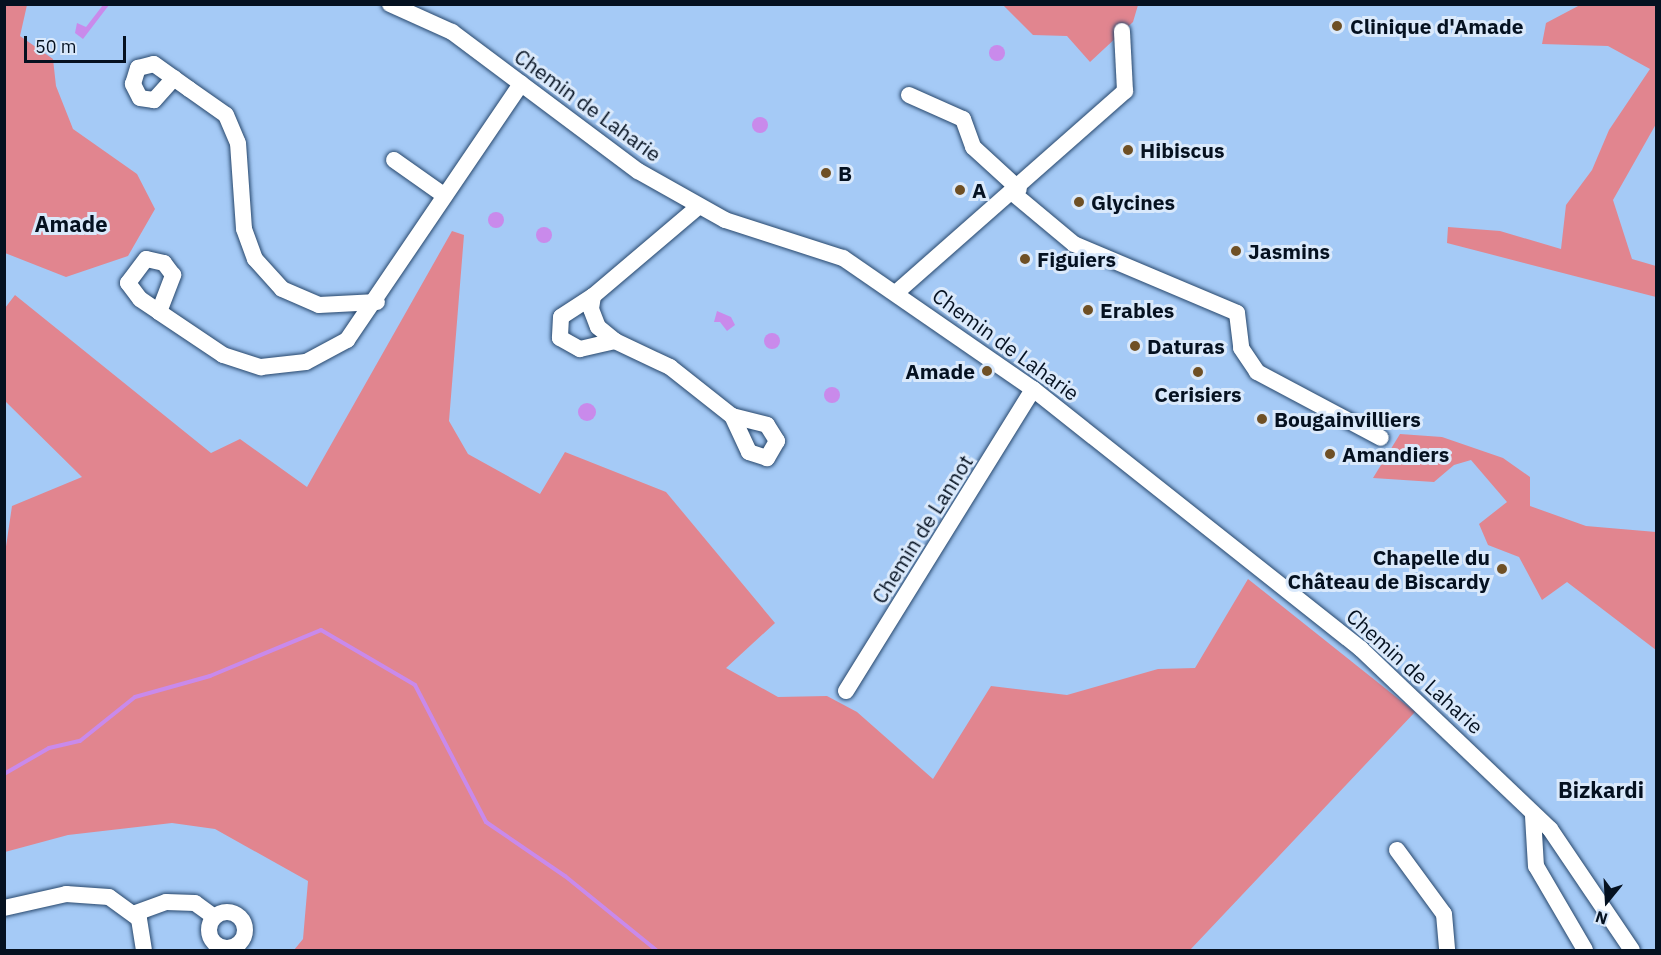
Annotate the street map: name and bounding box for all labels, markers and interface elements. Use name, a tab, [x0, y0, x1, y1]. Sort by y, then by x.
place label: Clinique d'Amade	[1350, 13, 1524, 39]
marker: Clinique d'Amade	[1328, 17, 1346, 35]
scale bar	[27, 24, 129, 62]
text: 50 m	[35, 35, 77, 58]
street label: Chemin de Laharie	[510, 43, 666, 167]
place label: Hibiscus	[1140, 137, 1225, 163]
marker: Hibiscus	[1121, 143, 1135, 157]
place label: B	[838, 160, 852, 186]
marker: B	[819, 166, 833, 180]
place label: A	[972, 177, 986, 203]
marker: A	[953, 183, 967, 197]
place label: Glycines	[1091, 189, 1175, 215]
marker: Glycines	[1072, 195, 1086, 209]
district label: Amade	[35, 211, 107, 237]
place label: Jasmins	[1248, 238, 1330, 264]
marker: Jasmins	[1229, 244, 1243, 258]
place label: Figuiers	[1037, 246, 1116, 272]
marker: Figuiers	[1018, 252, 1032, 266]
street label: Chemin de Laharie	[928, 282, 1084, 406]
place label: Erables	[1100, 297, 1174, 323]
marker: Erables	[1081, 303, 1095, 317]
place label: Daturas	[1147, 333, 1225, 359]
marker: Daturas	[1128, 339, 1142, 353]
place label: Amade	[905, 358, 975, 384]
marker: Amade	[980, 364, 994, 378]
marker: Cerisiers	[1191, 365, 1205, 379]
place label: Cerisiers	[1154, 381, 1242, 407]
place label: Bougainvilliers	[1274, 406, 1421, 432]
marker: Bougainvilliers	[1255, 412, 1269, 426]
place label: Amandiers	[1342, 441, 1449, 467]
marker: Amandiers	[1323, 447, 1337, 461]
street label: Chemin de Lannot	[866, 450, 978, 608]
place label: Chapelle du Château de Biscardy	[1287, 544, 1490, 594]
marker: Chapelle du Château de Biscardy	[1495, 562, 1509, 576]
street label: Chemin de Laharie	[1342, 603, 1488, 739]
district label: Bizkardi	[1558, 777, 1644, 803]
north arrow	[1577, 871, 1637, 931]
text: N	[1593, 907, 1610, 929]

